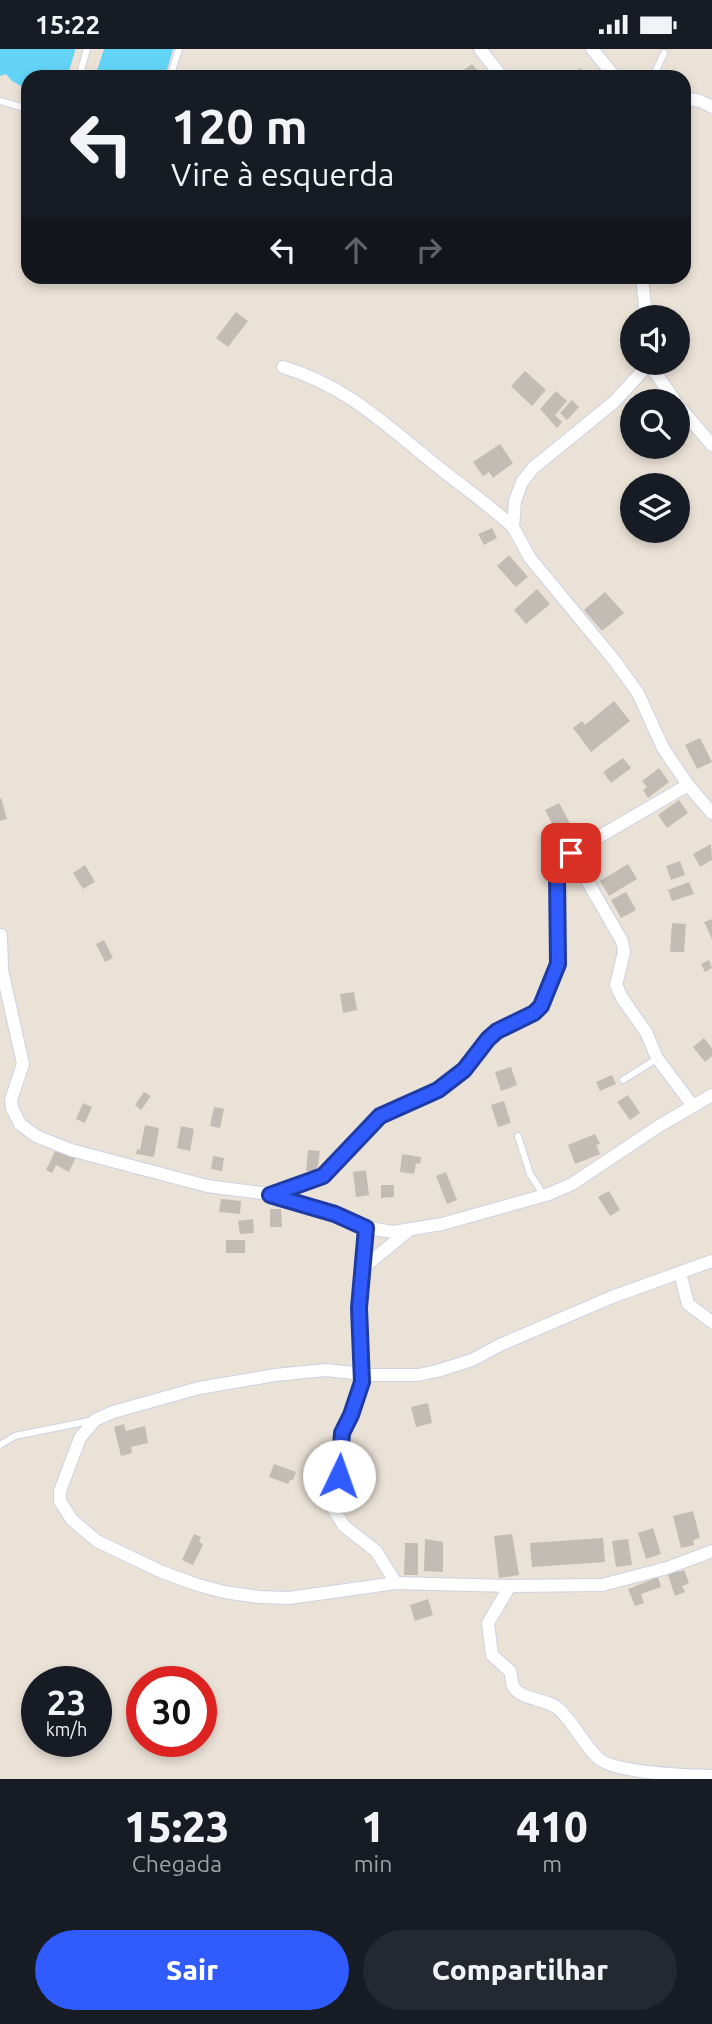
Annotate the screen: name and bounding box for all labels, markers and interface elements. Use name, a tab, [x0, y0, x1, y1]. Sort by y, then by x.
text: 15:22	[35, 10, 100, 39]
icon: left	[56, 98, 147, 189]
text: 120 m	[171, 98, 308, 153]
text: Vire à esquerda	[171, 156, 394, 192]
icon: left	[264, 231, 302, 269]
icon: ahead	[337, 231, 375, 269]
icon: right	[410, 231, 448, 269]
map controls	[620, 305, 690, 543]
button: sound	[620, 305, 690, 375]
button: search	[620, 389, 690, 459]
button: layers	[620, 473, 690, 543]
pin	[541, 823, 601, 883]
icon: arrive	[552, 834, 590, 872]
position arrow	[302, 1439, 376, 1513]
speed limit sign: 30	[126, 1666, 217, 1757]
text: 23	[47, 1682, 86, 1722]
text: km/h	[46, 1719, 87, 1739]
text: 15:23	[124, 1803, 229, 1850]
text: 1	[361, 1803, 385, 1850]
text: 410	[517, 1803, 588, 1850]
text: Chegada	[132, 1851, 222, 1876]
text: min	[354, 1851, 392, 1876]
text: m	[542, 1851, 562, 1876]
button: Sair	[35, 1930, 349, 2010]
button: Compartilhar	[363, 1930, 677, 2010]

